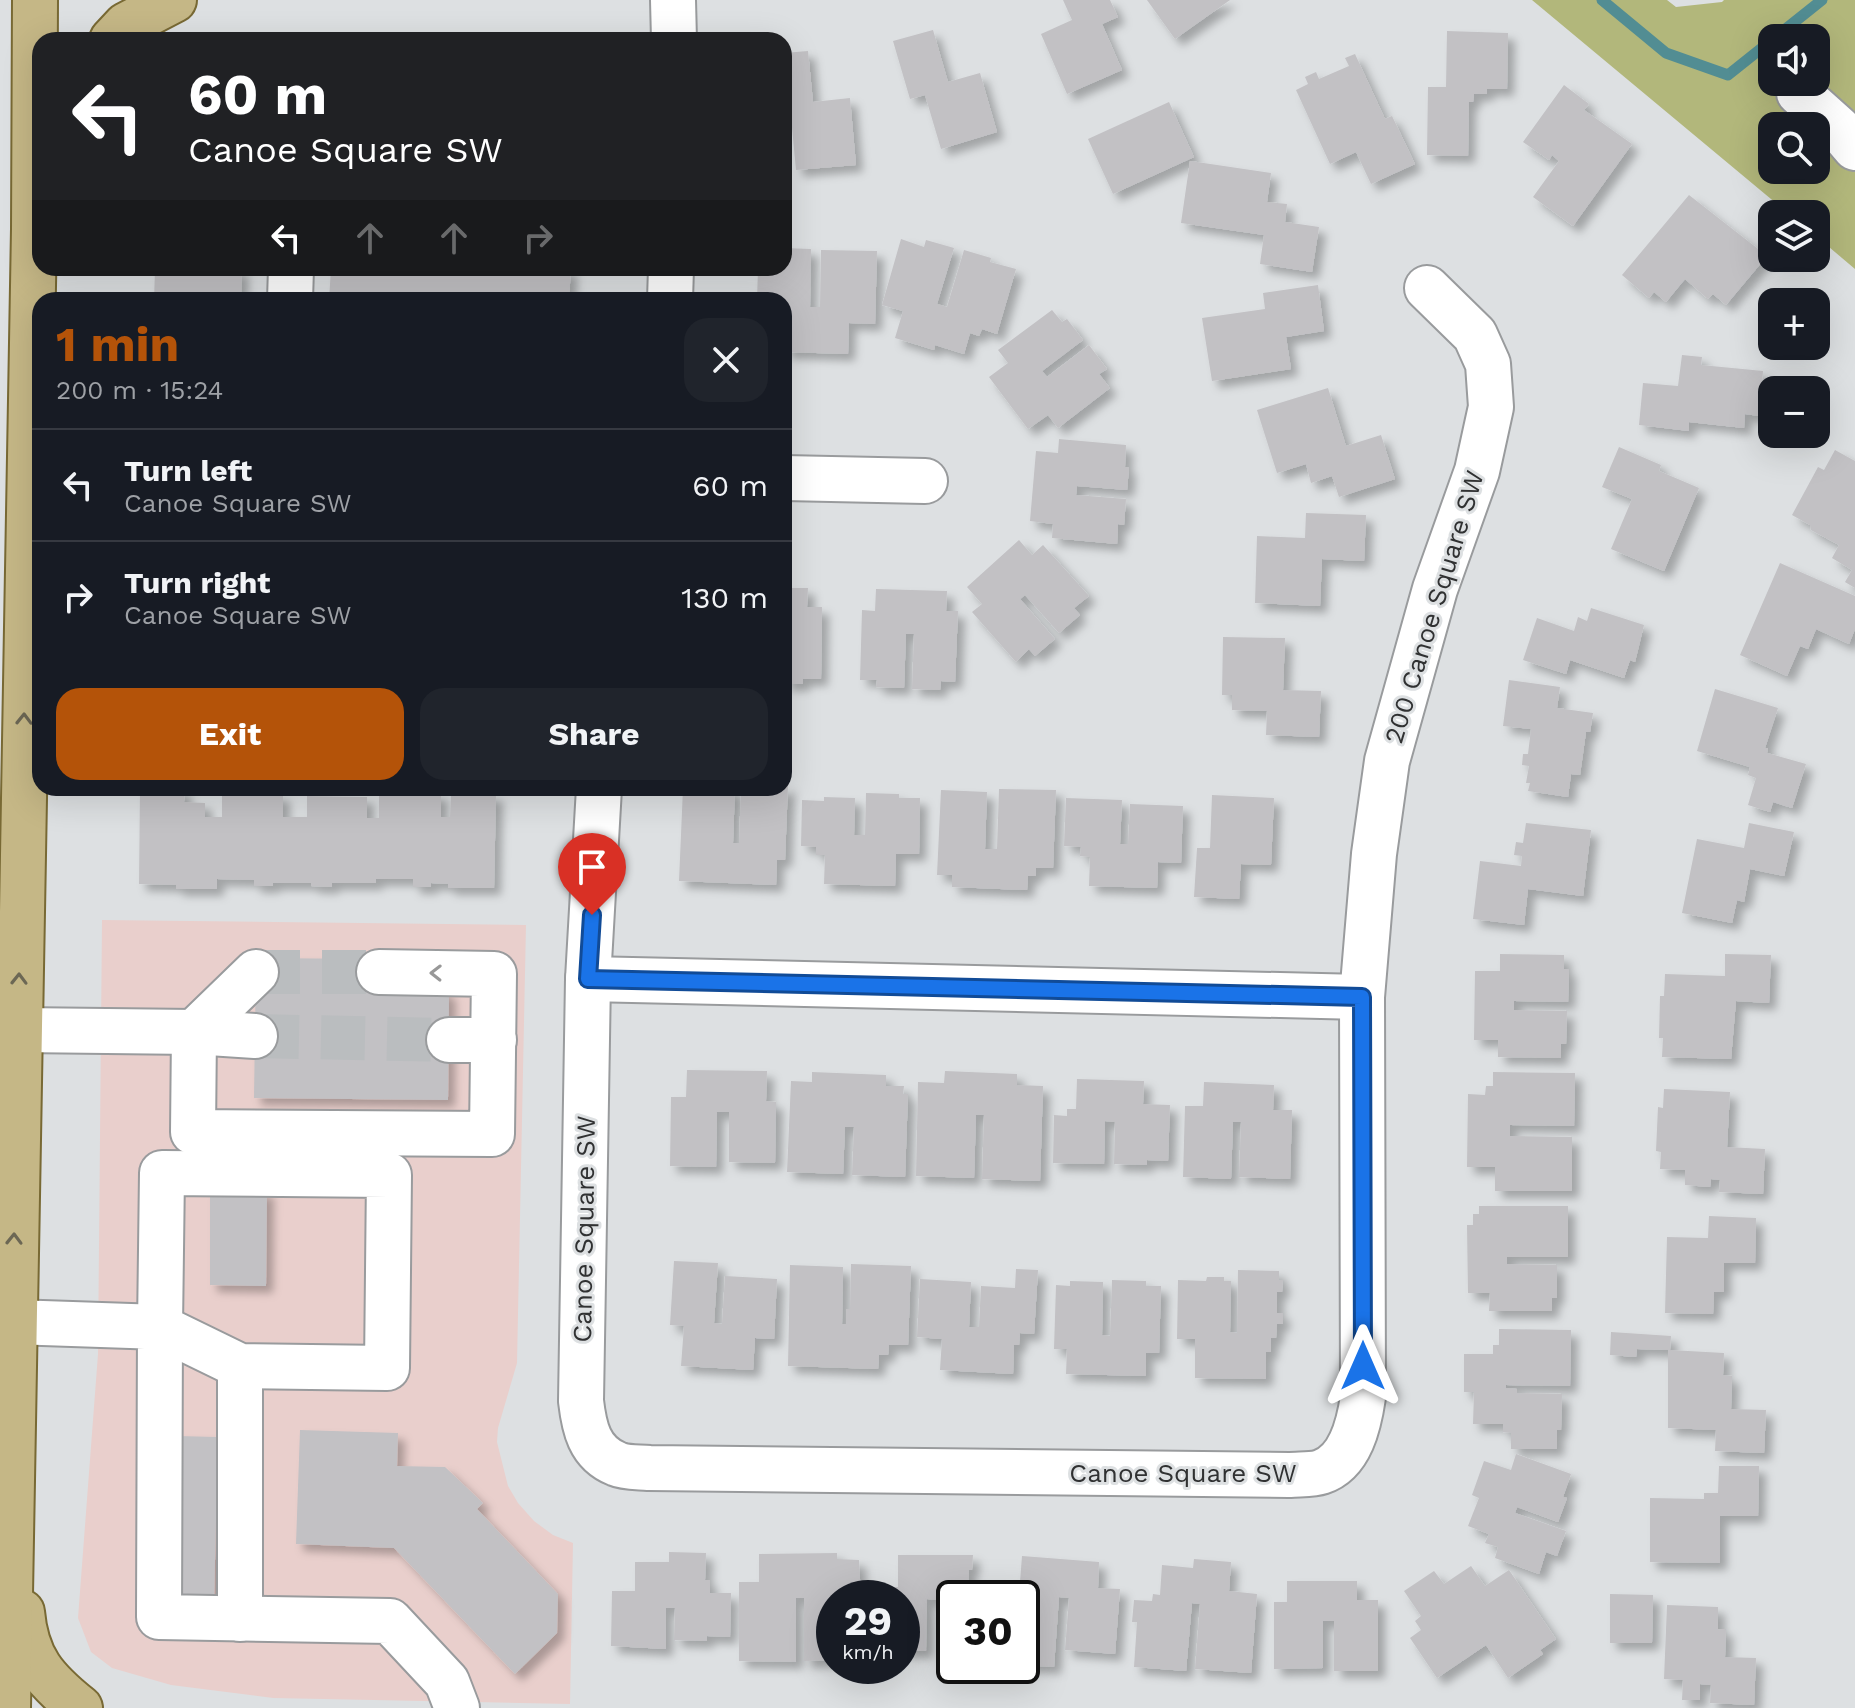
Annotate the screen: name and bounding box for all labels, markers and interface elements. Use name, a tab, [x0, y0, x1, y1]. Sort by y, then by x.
map controls	[1758, 24, 1830, 448]
button: sound	[1758, 24, 1830, 96]
text: 60 m	[188, 62, 327, 128]
icon: left	[56, 64, 160, 168]
button: search	[1758, 112, 1830, 184]
text: Canoe Square SW	[188, 129, 503, 171]
button: layers	[1758, 200, 1830, 272]
icon: left	[264, 216, 308, 260]
icon: ahead	[348, 216, 392, 260]
icon: ahead	[432, 216, 476, 260]
icon: right	[516, 216, 560, 260]
button: +	[1758, 288, 1830, 360]
text: 1 min	[56, 316, 179, 373]
button: close	[684, 318, 768, 402]
text: 200 m · 15:24	[56, 375, 223, 405]
button: −	[1758, 376, 1830, 448]
text: Turn left	[124, 453, 252, 488]
icon: left	[56, 463, 100, 507]
street label: 200 Canoe Square SW	[1378, 467, 1490, 747]
text: 60 m	[692, 468, 768, 503]
text: Canoe Square SW	[124, 488, 351, 518]
text: Turn right	[124, 565, 270, 600]
icon: right	[56, 575, 100, 619]
text: 130 m	[681, 580, 768, 615]
text: Canoe Square SW	[124, 600, 351, 630]
button: Exit	[56, 688, 404, 780]
button: Share	[420, 688, 768, 780]
one-way arrow	[15, 712, 32, 725]
pin	[558, 833, 626, 915]
icon: arrive	[570, 845, 614, 889]
one-way arrow	[429, 964, 442, 982]
one-way arrow	[11, 972, 28, 985]
street label: Canoe Square SW	[567, 1115, 601, 1343]
one-way arrow	[6, 1232, 23, 1245]
position arrow	[1321, 1324, 1405, 1408]
street label: Canoe Square SW	[1069, 1458, 1297, 1488]
speed limit sign: 30	[936, 1580, 1040, 1684]
text: 29	[844, 1598, 892, 1645]
text: km/h	[842, 1640, 894, 1664]

